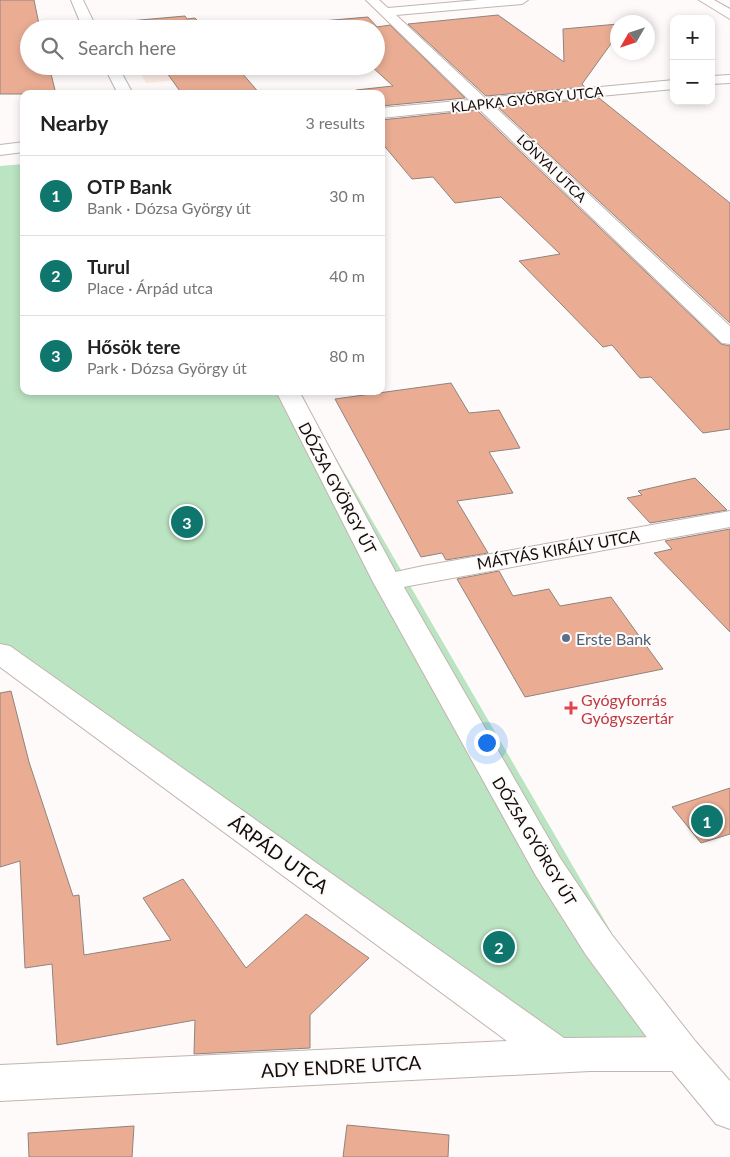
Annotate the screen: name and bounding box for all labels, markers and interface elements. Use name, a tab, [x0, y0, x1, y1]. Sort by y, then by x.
north arrow	[610, 15, 655, 60]
map controls	[670, 15, 715, 105]
button: +	[670, 15, 715, 60]
search box	[20, 20, 385, 75]
icon: search	[38, 34, 66, 62]
text: Search here	[78, 36, 176, 59]
button: −	[670, 60, 715, 105]
street label: KLAPKA GYÖRGY UTCA	[450, 82, 604, 115]
text: Nearby	[40, 110, 108, 135]
text: 3 results	[305, 113, 365, 132]
street label: LÓNYAI UTCA	[514, 131, 591, 206]
text: OTP Bank	[87, 175, 172, 198]
text: 1	[51, 186, 61, 205]
text: 30 m	[329, 186, 365, 205]
text: Bank · Dózsa György út	[87, 198, 251, 217]
text: Turul	[87, 255, 130, 278]
text: 2	[51, 266, 61, 285]
text: 40 m	[329, 266, 365, 285]
text: Place · Árpád utca	[87, 278, 213, 297]
text: Hősök tere	[87, 335, 180, 358]
text: 3	[51, 346, 61, 365]
text: 80 m	[329, 346, 365, 365]
text: Park · Dózsa György út	[87, 358, 247, 377]
street label: DÓZSA GYÖRGY ÚT	[295, 419, 381, 558]
pin: 3	[171, 503, 203, 541]
street label: MÁTYÁS KIRÁLY UTCA	[475, 525, 641, 573]
place label: Erste Bank	[576, 629, 652, 648]
marker: Erste Bank	[560, 632, 572, 644]
place label: Gyógyforrás Gyógyszertár	[581, 690, 674, 727]
marker: Gyógyforrás Gyógyszertár	[565, 702, 577, 714]
your location	[474, 730, 500, 756]
street label: DÓZSA GYÖRGY ÚT	[489, 773, 581, 909]
pin: 1	[691, 802, 723, 840]
street label: ÁRPÁD UTCA	[225, 810, 333, 898]
pin: 2	[483, 928, 515, 966]
street label: ADY ENDRE UTCA	[260, 1050, 422, 1082]

